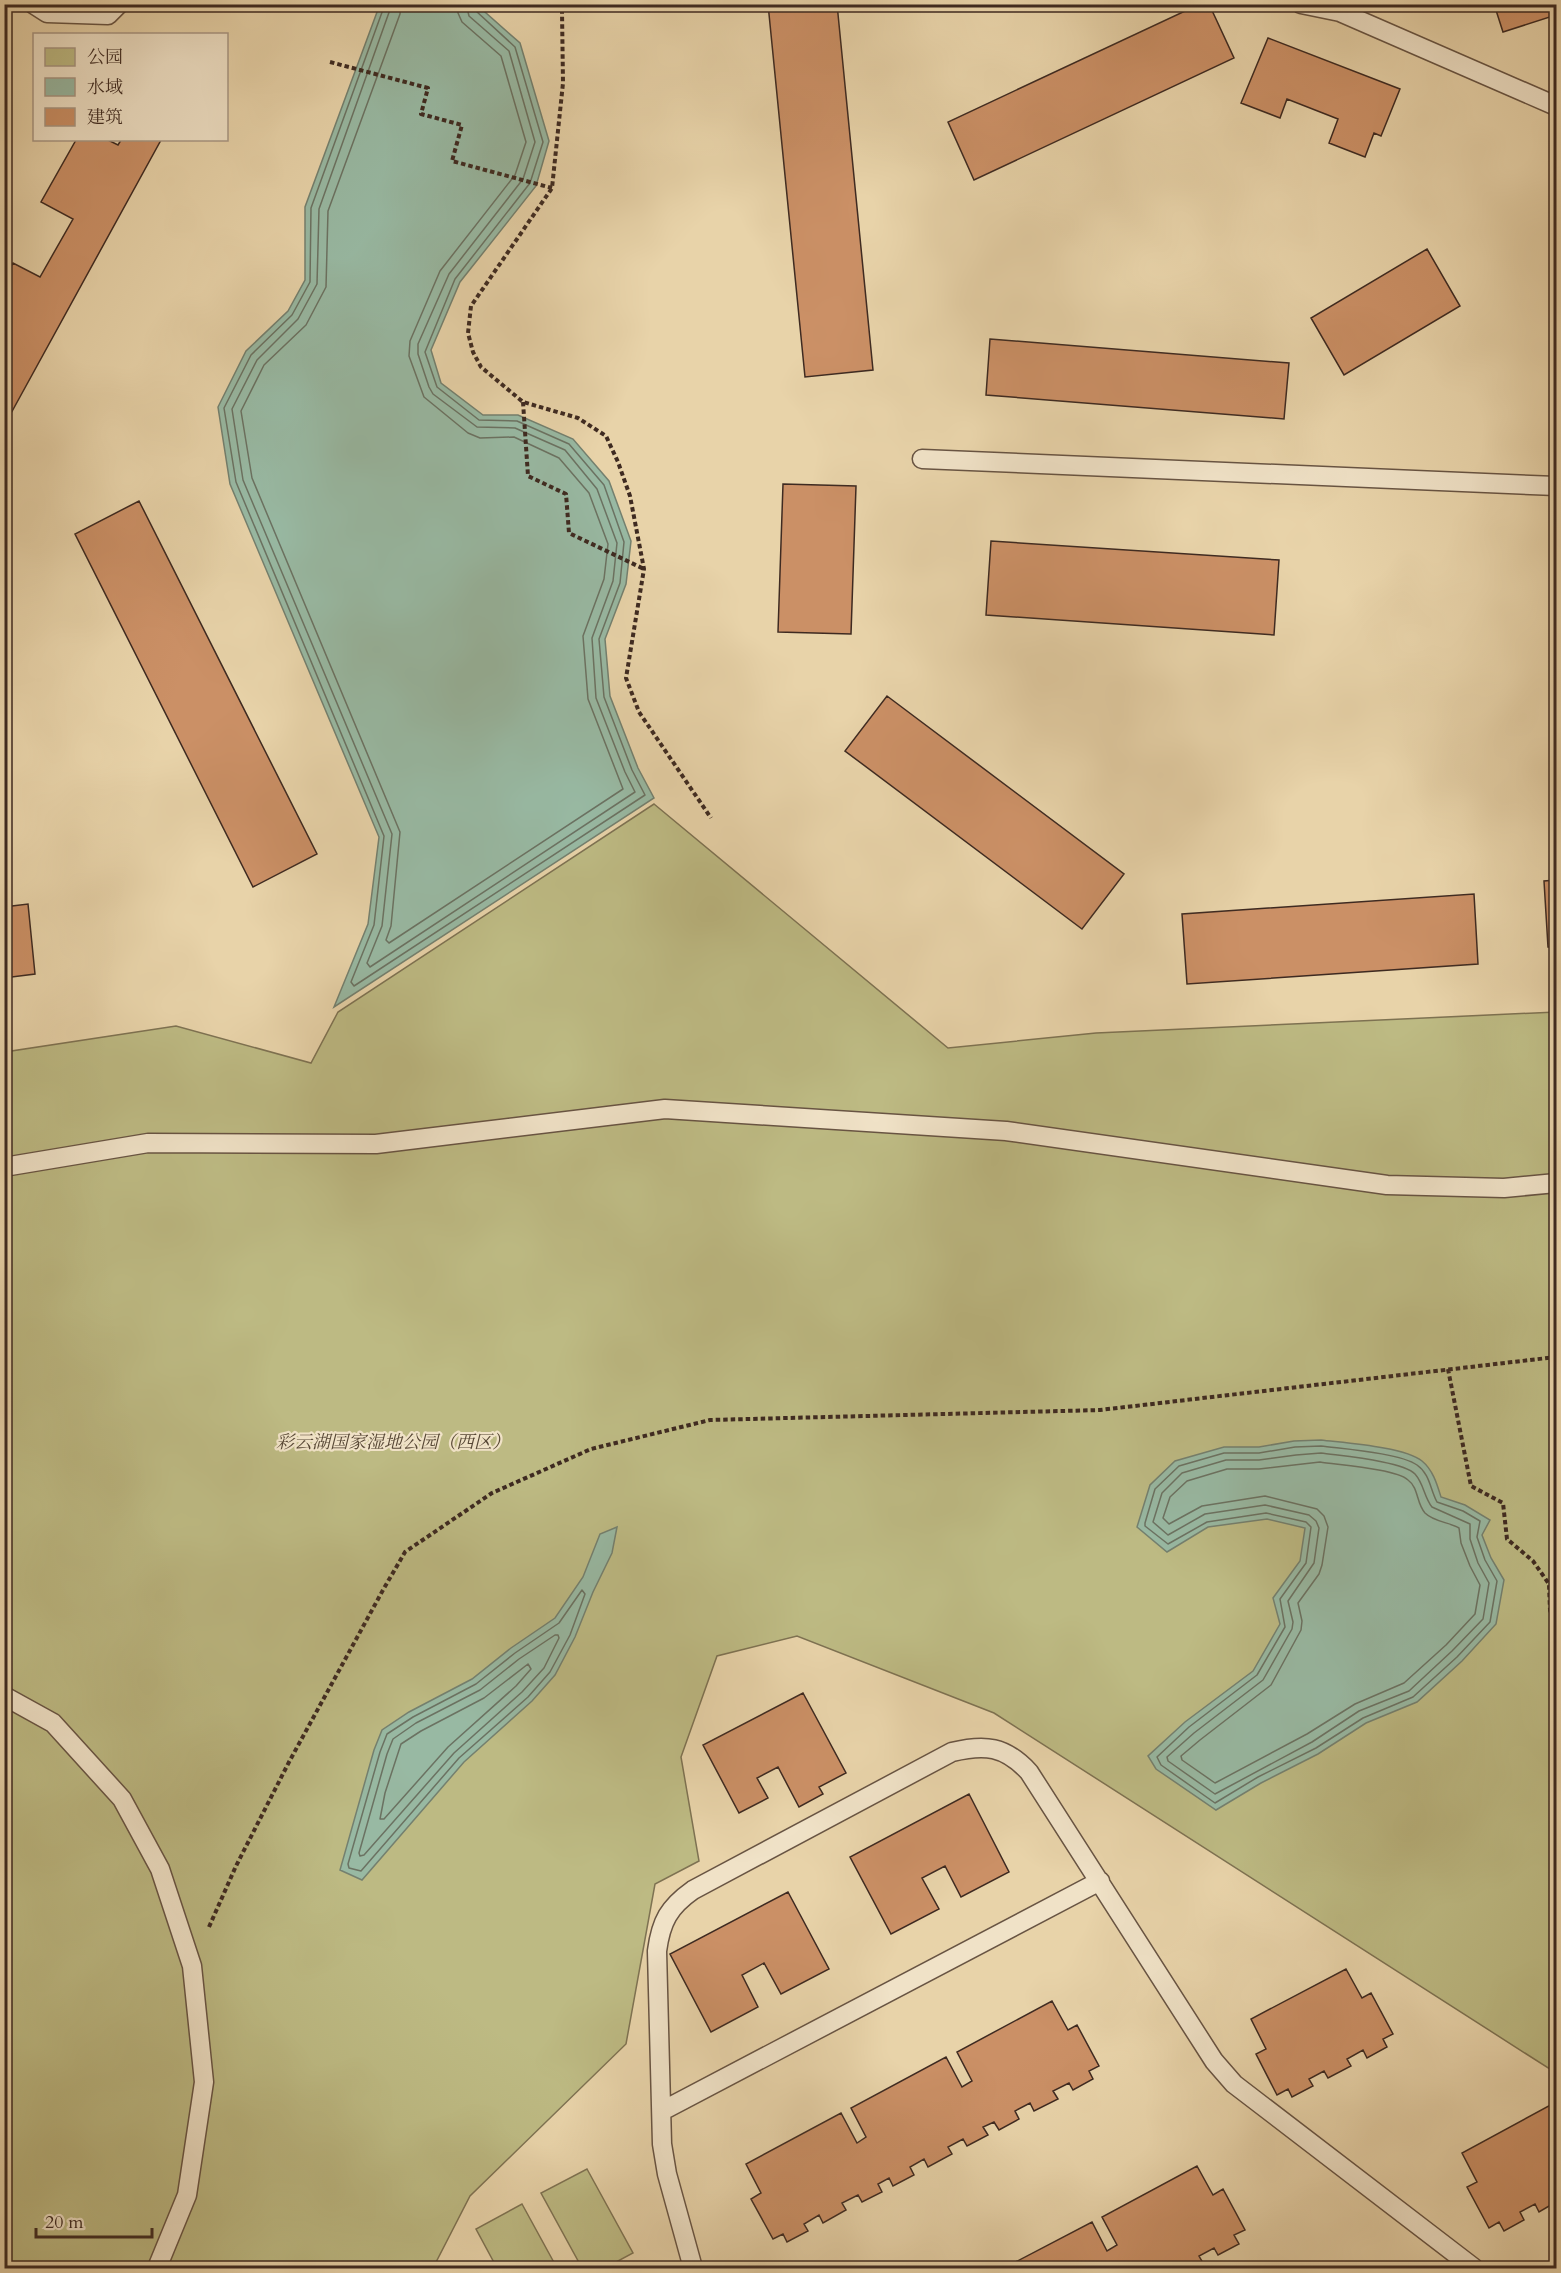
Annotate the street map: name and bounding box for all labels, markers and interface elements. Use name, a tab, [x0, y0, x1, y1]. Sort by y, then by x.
legend	[33, 33, 228, 141]
text: 公园	[87, 45, 123, 70]
text: 水域	[87, 75, 123, 100]
text: 建筑	[87, 105, 123, 130]
park label: 彩云湖国家湿地公园（西区）	[276, 1430, 510, 1455]
scale bar	[36, 2201, 152, 2239]
text: 20 m	[45, 2210, 84, 2235]

